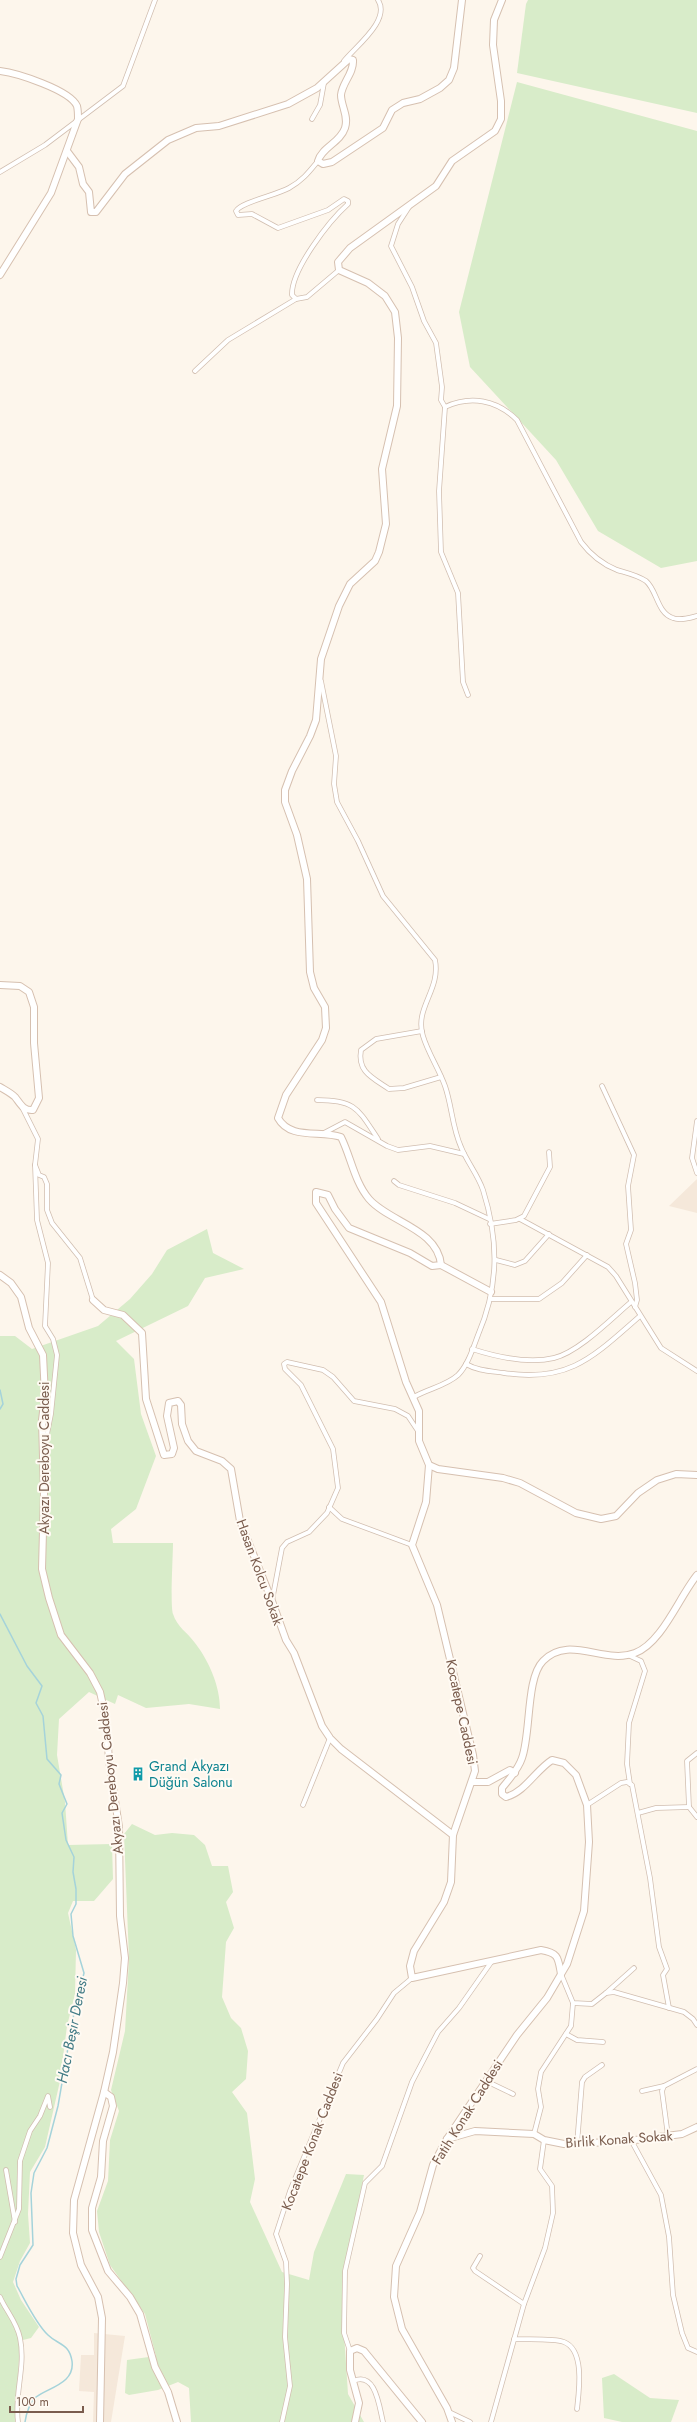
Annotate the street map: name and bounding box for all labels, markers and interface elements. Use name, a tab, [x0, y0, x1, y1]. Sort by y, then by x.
street label: Akyazı Dereboyu Caddesi	[34, 1381, 54, 1535]
street label: Hasan Kolcu Sokak	[232, 1516, 289, 1629]
street label: Kocatepe Caddesi	[441, 1657, 483, 1767]
street label: Akyazı Dereboyu Caddesi	[92, 1701, 128, 1855]
place label: Grand Akyazı Düğün Salonu	[149, 1756, 233, 1792]
building icon: Grand Akyazı Düğün Salonu	[130, 1766, 146, 1782]
water label: Hacı Beşir Deresi	[51, 1975, 93, 2085]
street label: Fatih Konak Caddesi	[427, 2056, 507, 2168]
street label: Kocatepe Konak Caddesi	[276, 2069, 348, 2213]
street label: Birlik Konak Sokak	[565, 2125, 674, 2153]
scale bar	[10, 2388, 83, 2414]
text: 100 m	[16, 2393, 49, 2411]

